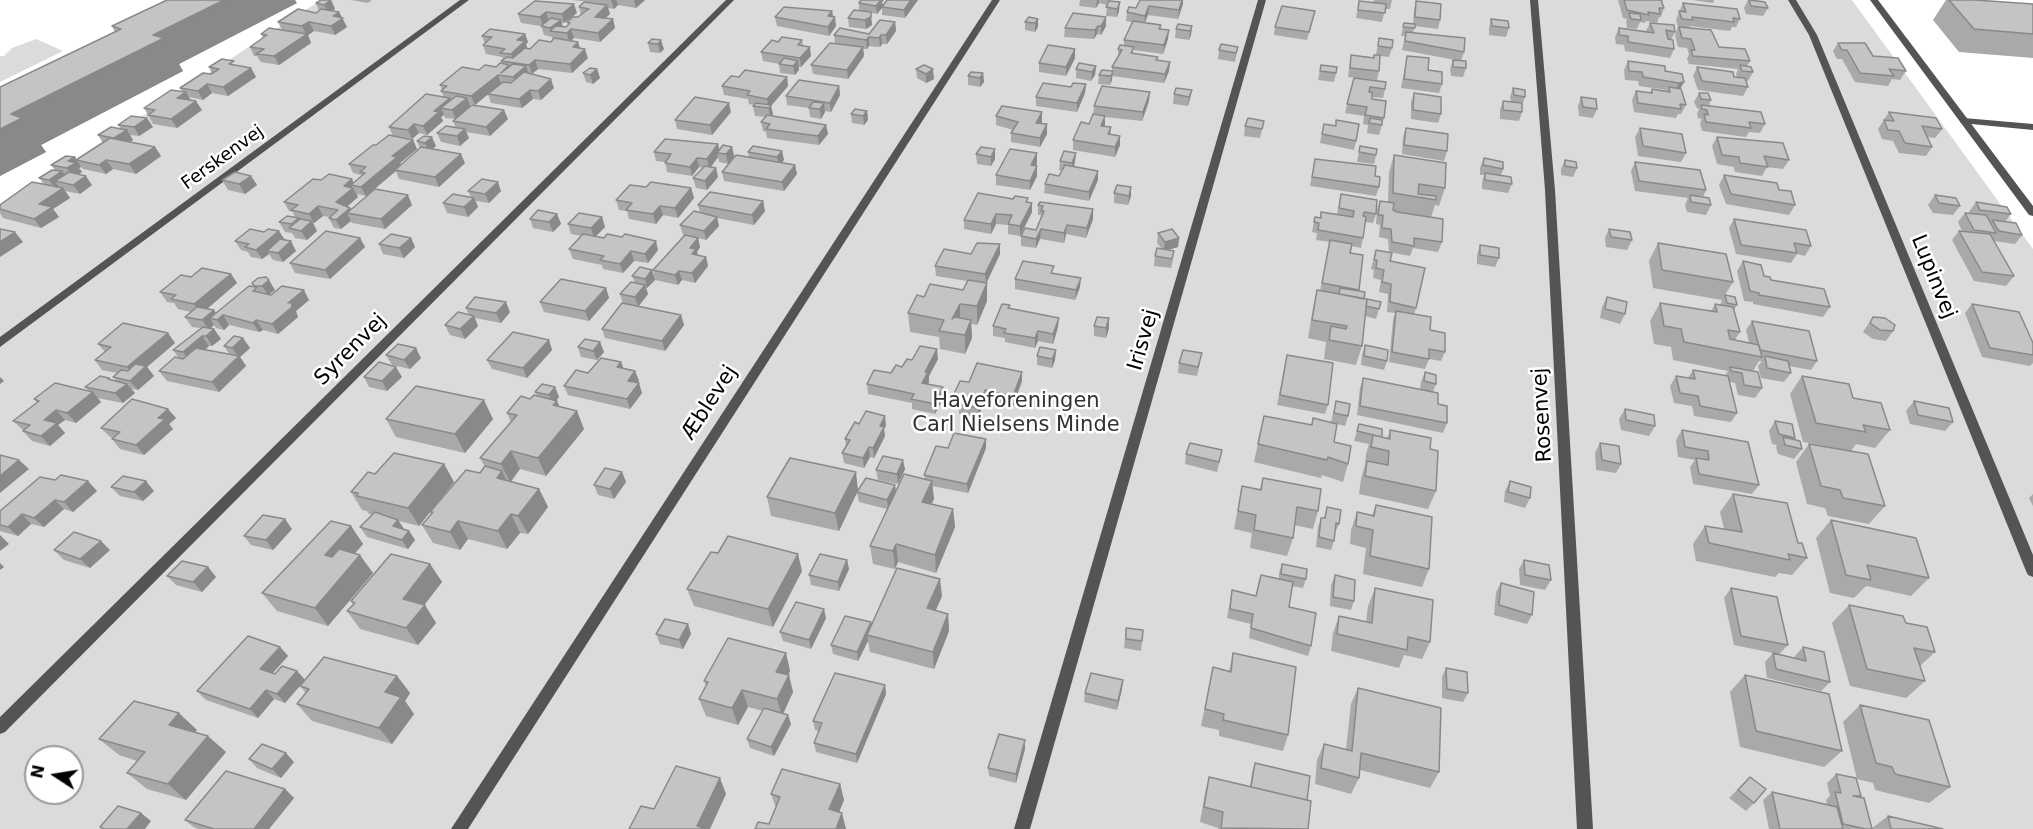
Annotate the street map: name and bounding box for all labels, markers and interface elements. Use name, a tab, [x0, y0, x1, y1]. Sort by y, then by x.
street label: Ferskenvej	[178, 121, 268, 195]
street label: Lupinvej	[1905, 231, 1961, 323]
street label: Irisvej	[1123, 306, 1165, 374]
street label: Syrenvej	[310, 309, 392, 391]
street label: Æblevej	[677, 361, 743, 445]
street label: Rosenvej	[1528, 367, 1558, 463]
park label: Haveforeningen Carl Nielsens Minde	[912, 389, 1120, 439]
north arrow	[24, 745, 84, 805]
text: N	[27, 763, 49, 780]

